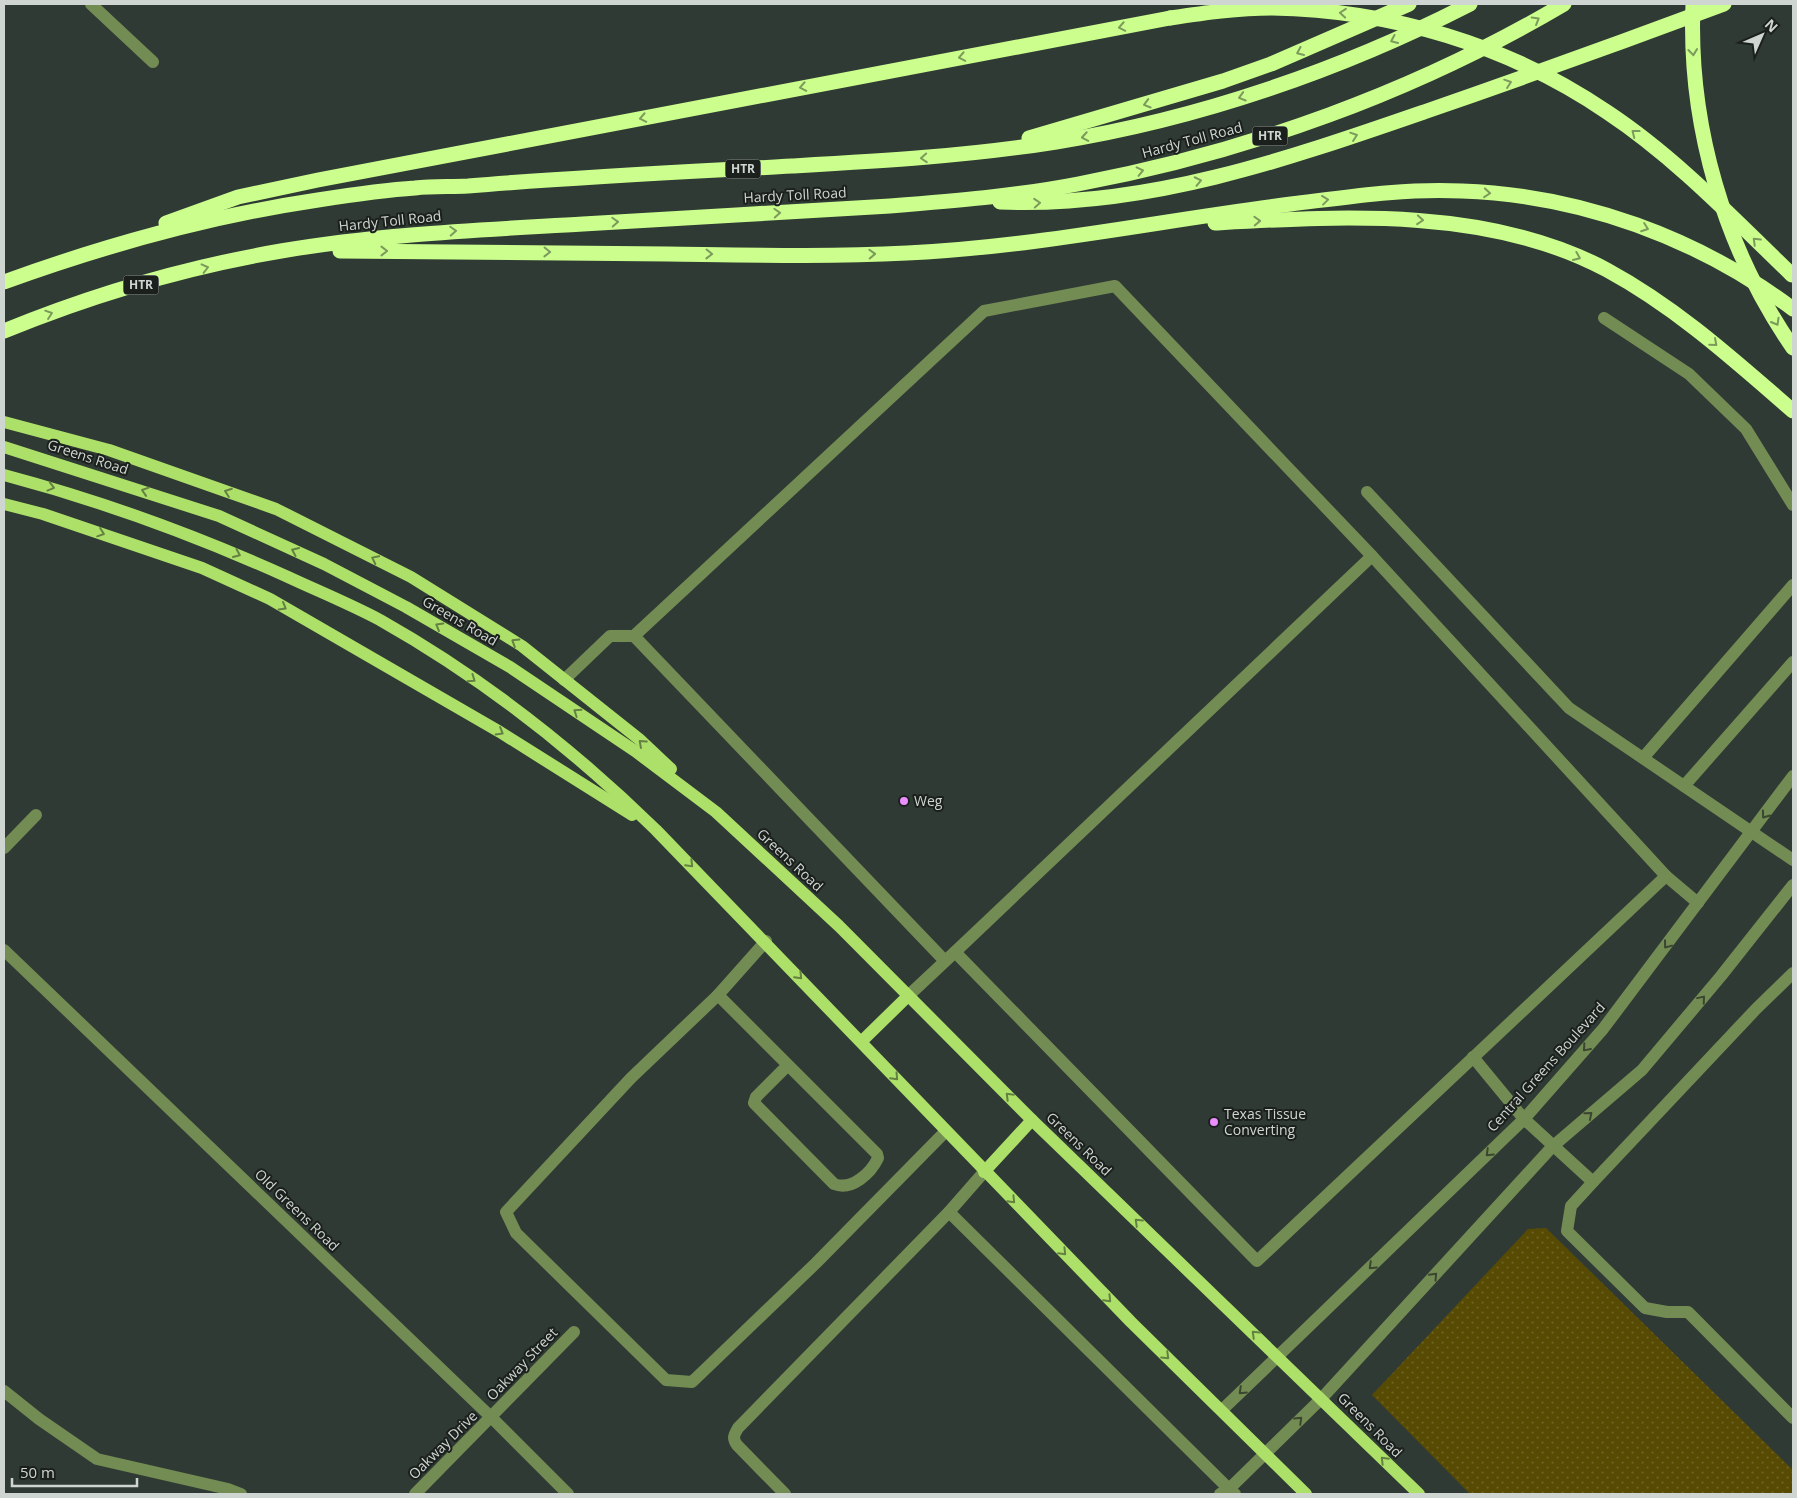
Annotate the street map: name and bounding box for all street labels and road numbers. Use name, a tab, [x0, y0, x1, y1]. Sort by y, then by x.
street label: Hardy Toll Road	[1140, 117, 1244, 162]
road number: HTR	[1252, 126, 1288, 146]
road number: HTR	[726, 160, 760, 178]
street label: Hardy Toll Road	[743, 182, 847, 207]
street label: Hardy Toll Road	[338, 206, 442, 235]
road number: HTR	[124, 276, 158, 294]
street label: Greens Road	[45, 435, 131, 479]
street label: Greens Road	[419, 591, 501, 650]
street label: Greens Road	[753, 824, 828, 895]
street label: Central Greens Boulevard	[1482, 998, 1609, 1135]
street label: Greens Road	[1043, 1108, 1116, 1180]
street label: Old Greens Road	[251, 1164, 344, 1255]
street label: Oakway Street	[482, 1323, 561, 1404]
street label: Greens Road	[1334, 1388, 1407, 1461]
street label: Oakway Drive	[404, 1406, 481, 1483]

